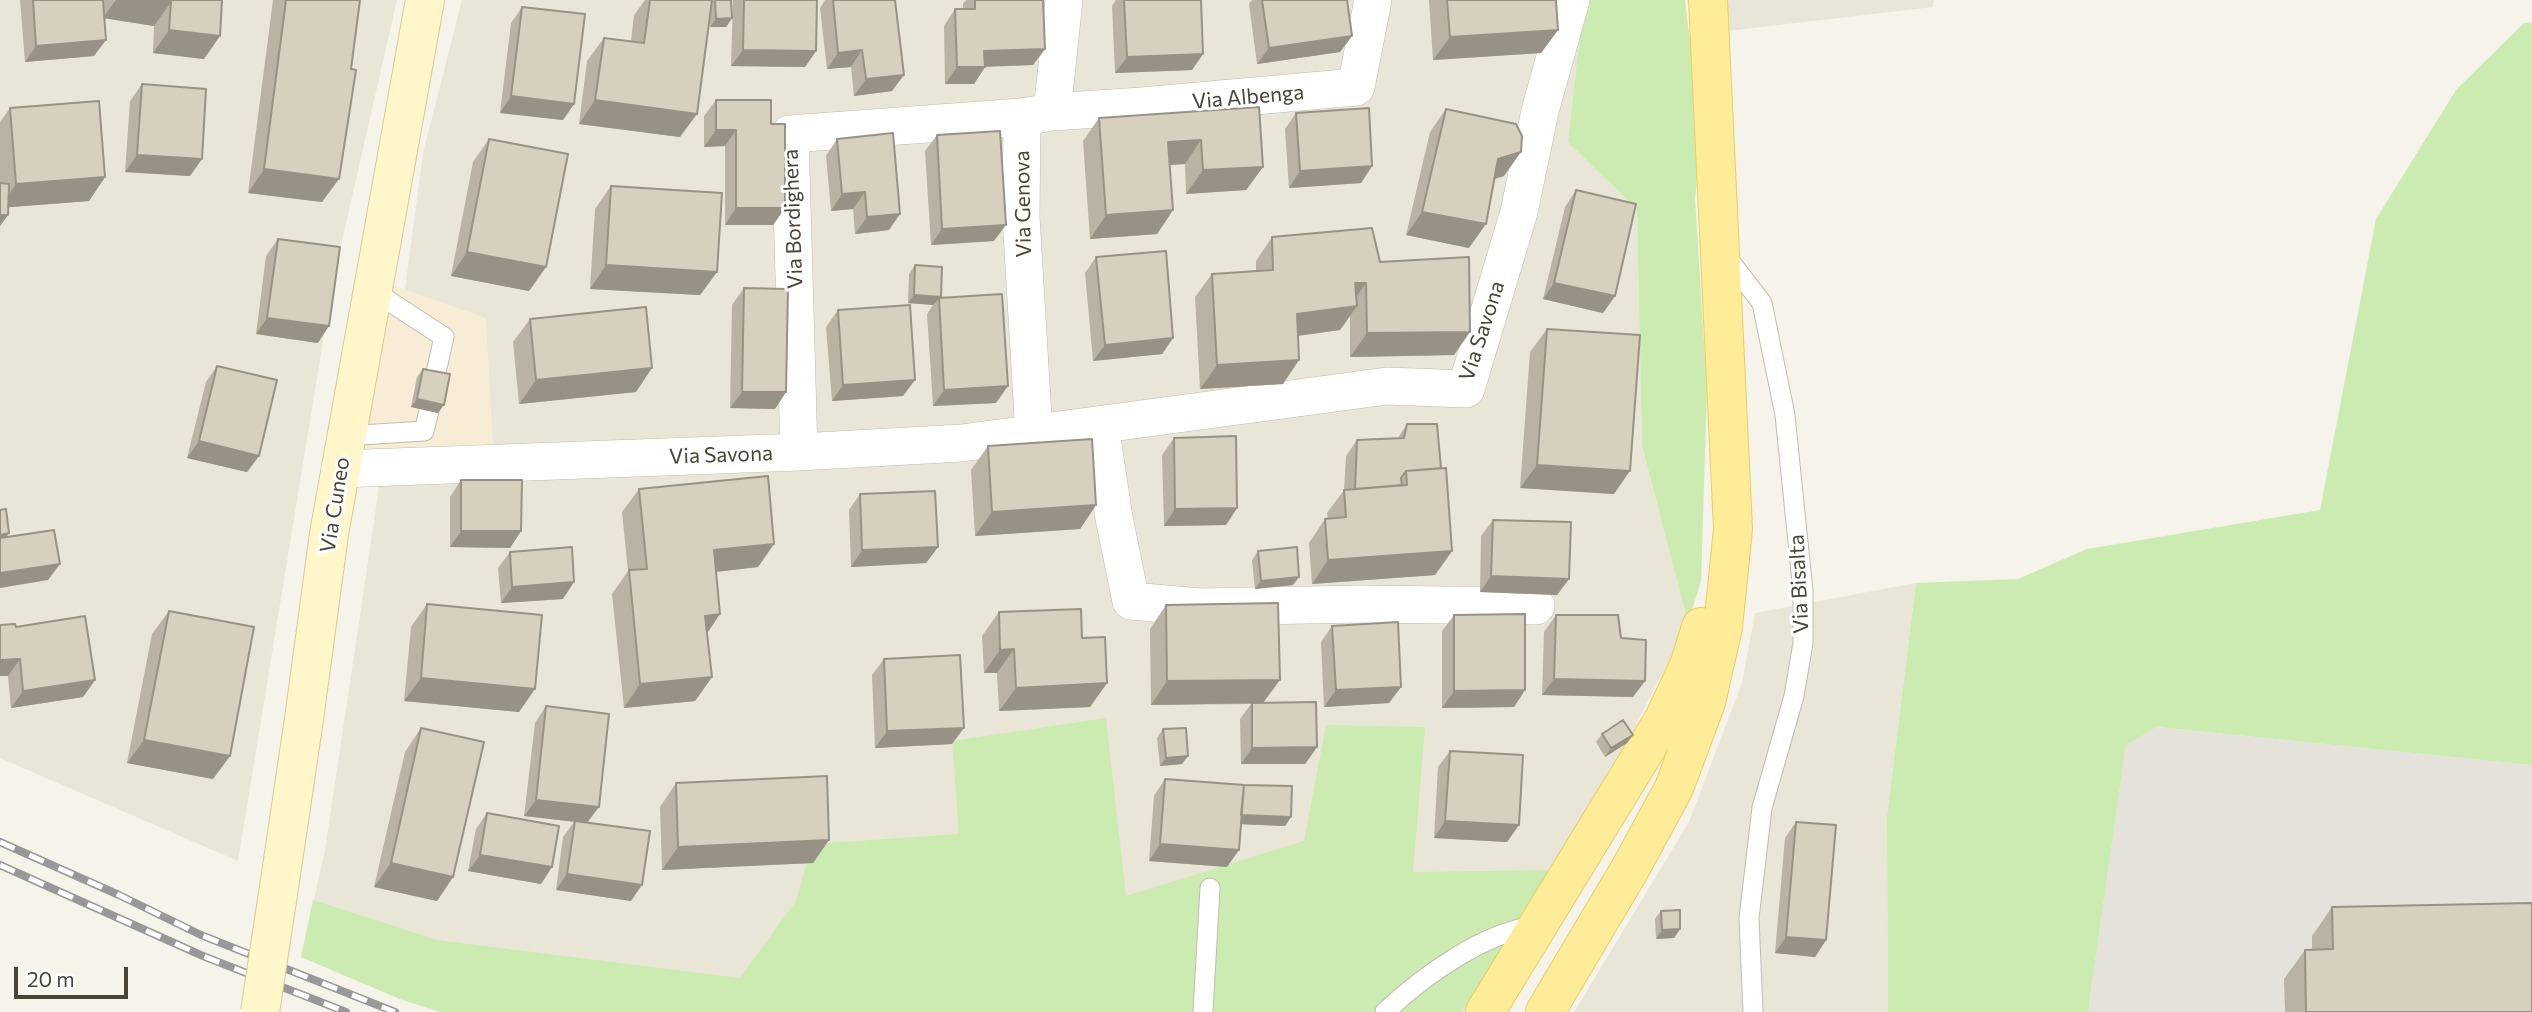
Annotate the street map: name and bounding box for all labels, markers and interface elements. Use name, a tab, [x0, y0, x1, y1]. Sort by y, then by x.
street label: Via Albenga	[1191, 80, 1305, 114]
street label: Via Bordighera	[778, 149, 808, 289]
street label: Via Genova	[1009, 150, 1037, 258]
street label: Via Savona	[1454, 278, 1510, 384]
street label: Via Savona	[669, 441, 773, 469]
street label: Via Cuneo	[315, 455, 355, 555]
street label: Via Bisalta	[1784, 534, 1814, 634]
scale bar	[18, 953, 131, 997]
text: 20 m	[27, 966, 75, 991]

